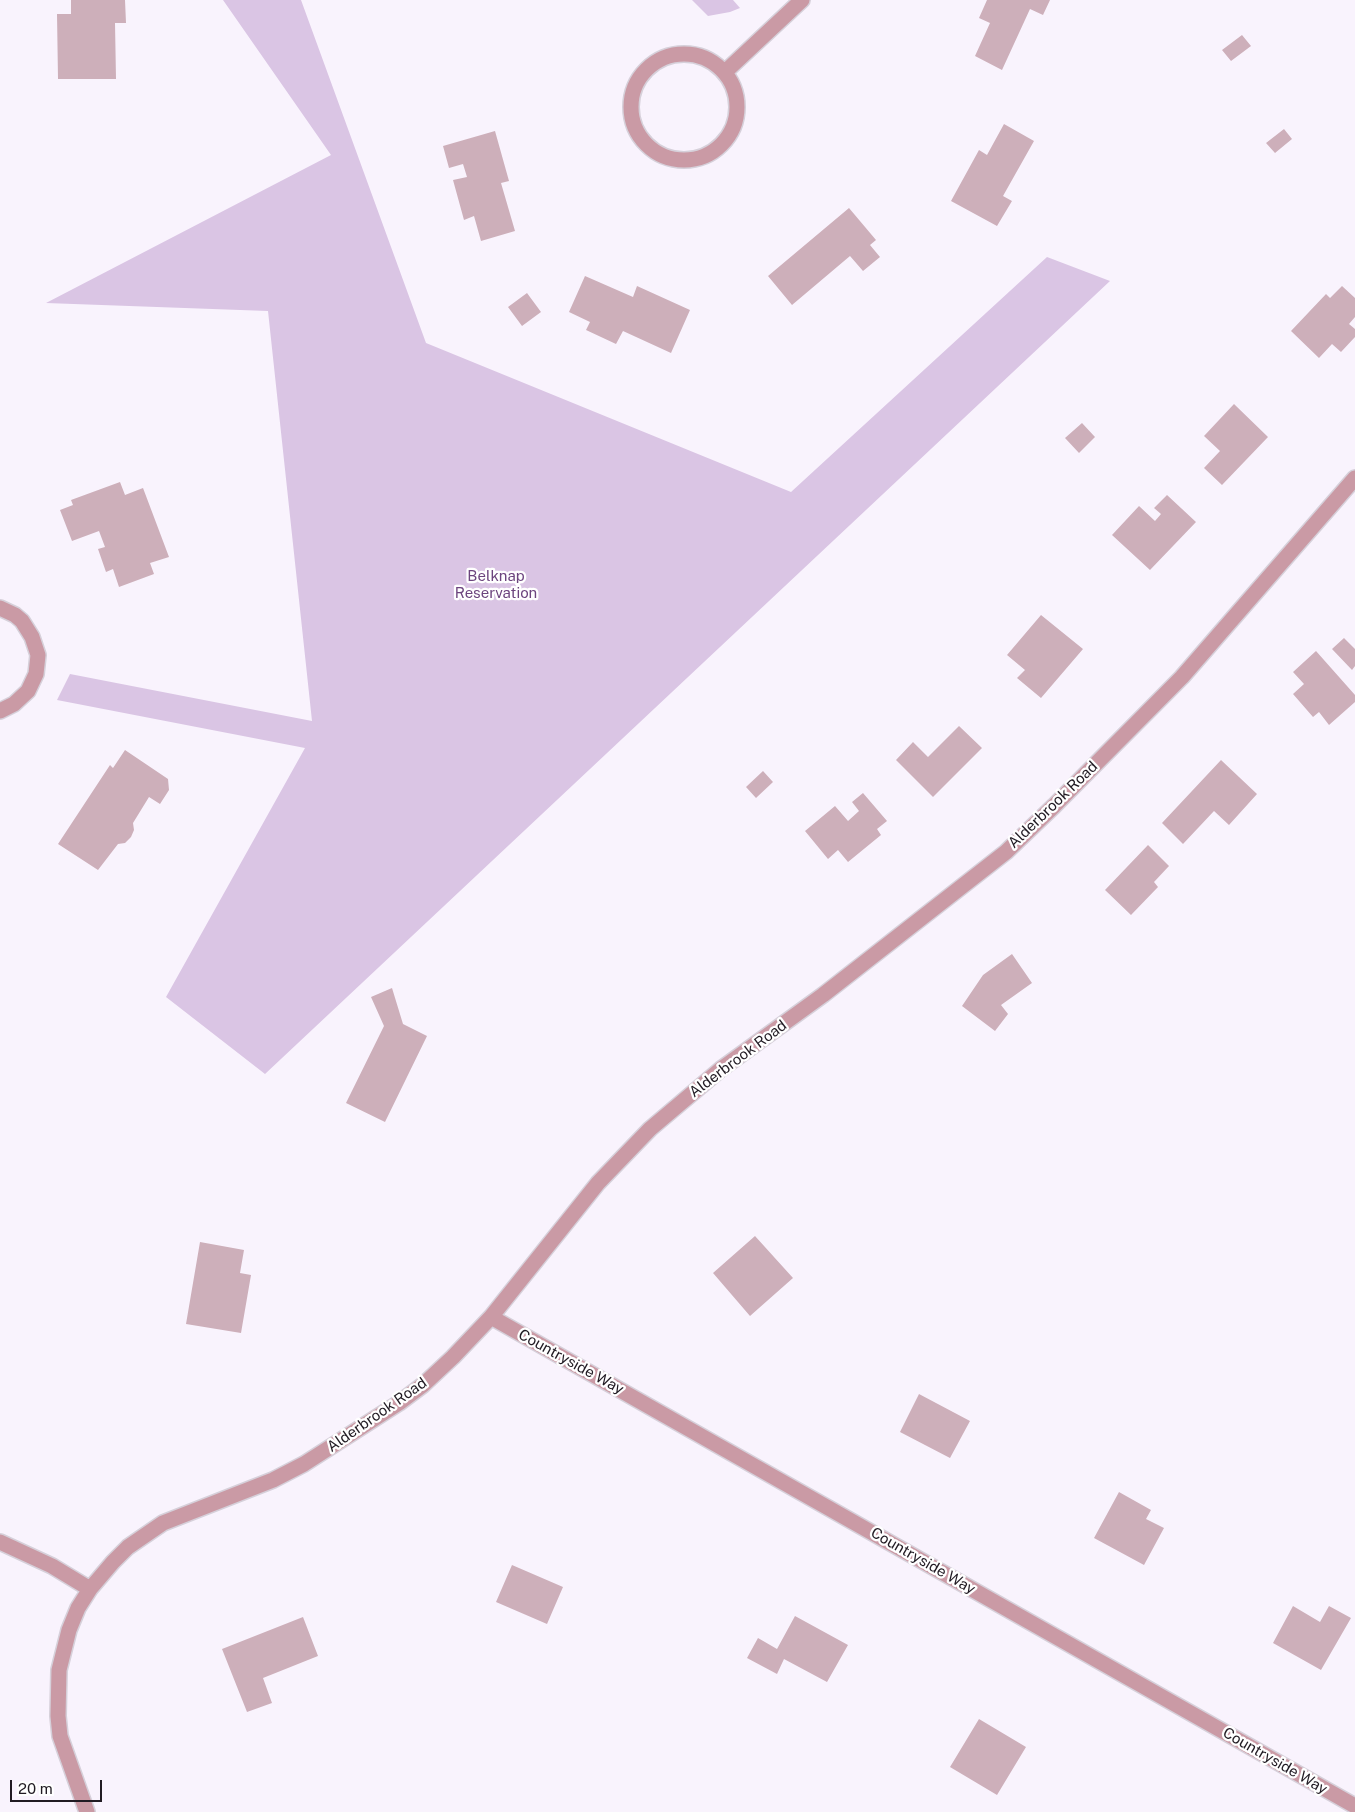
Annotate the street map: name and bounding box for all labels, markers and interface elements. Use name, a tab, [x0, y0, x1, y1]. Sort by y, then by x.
park label: Belknap Reservation	[455, 567, 537, 602]
street label: Alderbrook Road	[1005, 758, 1101, 852]
street label: Alderbrook Road	[686, 1016, 790, 1102]
street label: Countryside Way	[515, 1326, 627, 1398]
street label: Alderbrook Road	[324, 1374, 430, 1456]
street label: Countryside Way	[867, 1524, 979, 1598]
street label: Countryside Way	[1219, 1724, 1331, 1798]
scale bar	[12, 1770, 105, 1802]
text: 20 m	[18, 1780, 53, 1797]

